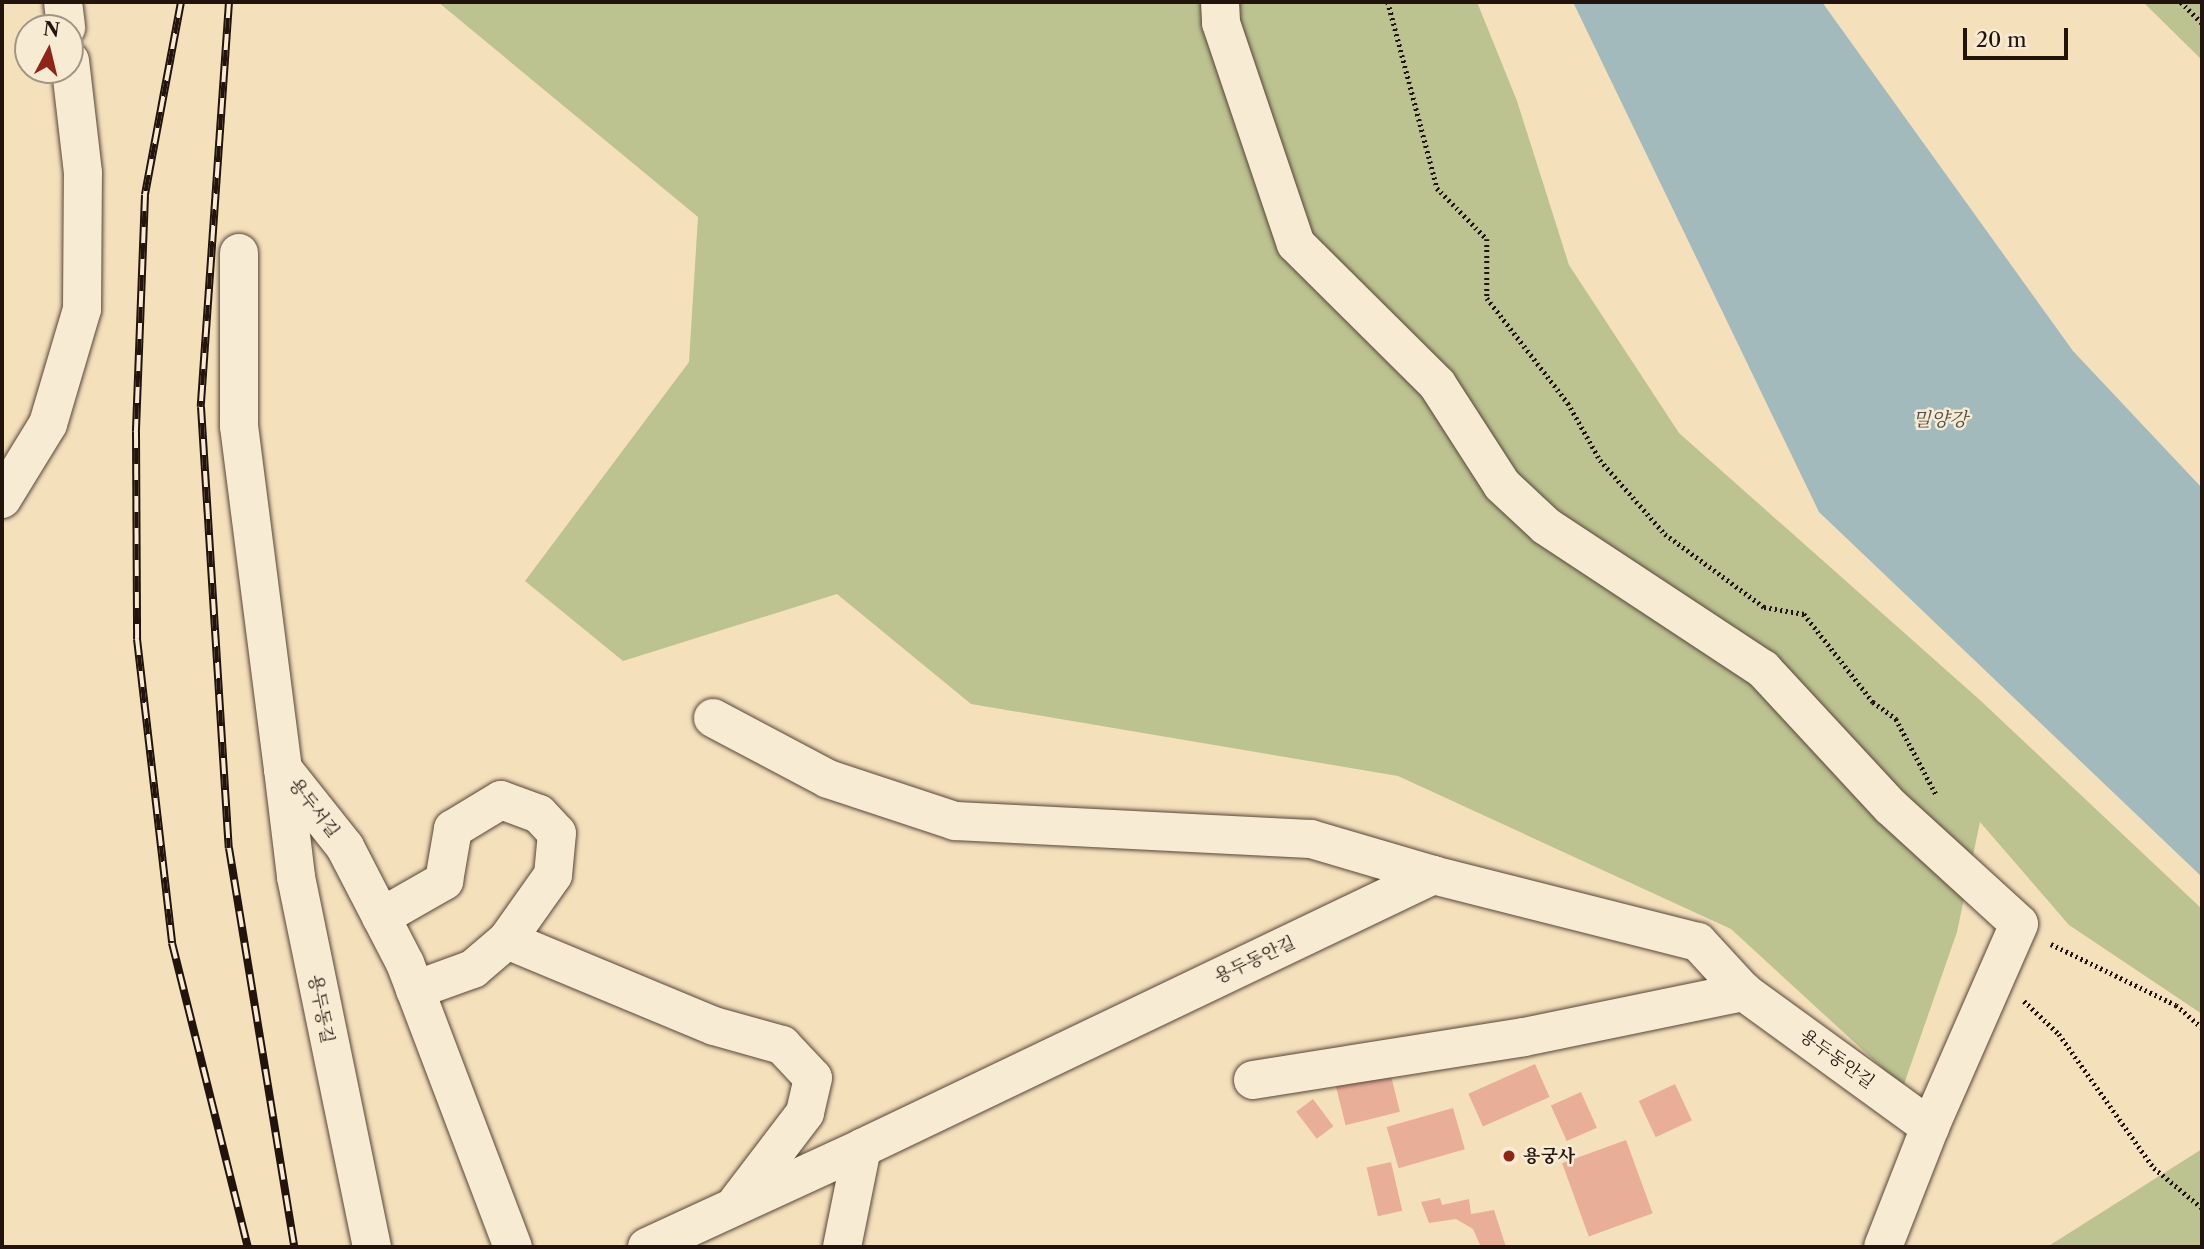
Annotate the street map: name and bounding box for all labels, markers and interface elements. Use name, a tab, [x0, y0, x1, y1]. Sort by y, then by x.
north arrow	[14, 14, 84, 84]
scale bar	[1966, 14, 2071, 58]
text: N	[42, 17, 61, 42]
text: 20 m	[1976, 27, 2027, 52]
water label: 밀양강	[1912, 409, 1968, 431]
street label: 용두서길	[284, 774, 344, 842]
street label: 용두동안길	[1211, 932, 1299, 988]
street label: 용두동길	[304, 973, 338, 1045]
street label: 용두동안길	[1795, 1025, 1879, 1093]
place label: 용궁사	[1523, 1145, 1575, 1167]
marker: 용궁사	[1501, 1148, 1517, 1164]

